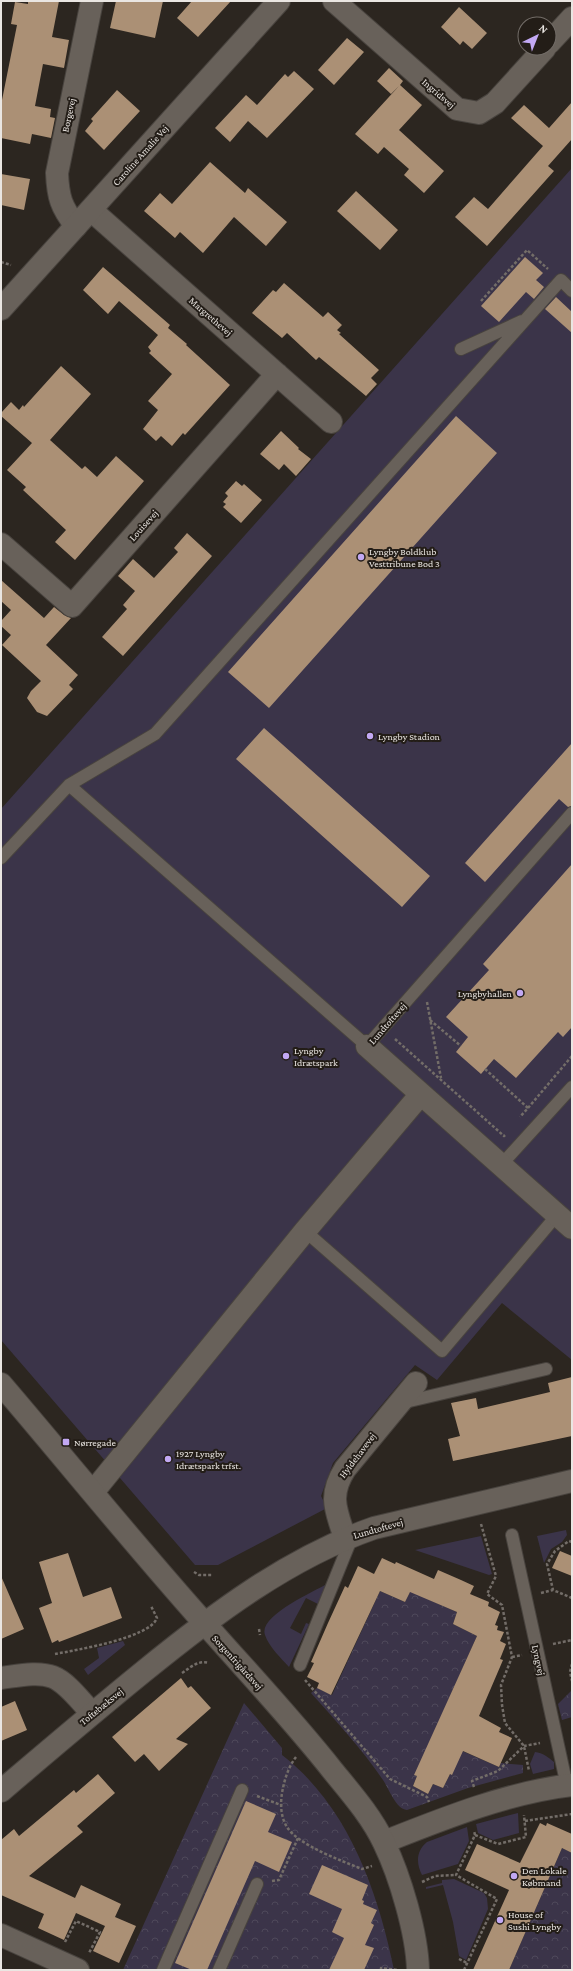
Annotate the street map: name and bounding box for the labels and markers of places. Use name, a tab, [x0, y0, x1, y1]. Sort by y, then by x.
place label: Lyngby Boldklub Vesttribune Bod 3	[369, 546, 440, 569]
marker: Lyngby Boldklub Vesttribune Bod 3	[356, 552, 366, 562]
marker: Lyngby Stadion	[365, 731, 375, 741]
place label: Lyngby Stadion	[378, 731, 441, 742]
place label: Lyngbyhallen	[458, 988, 513, 999]
marker: Lyngbyhallen	[515, 988, 525, 998]
place label: Lyngby Idrætspark	[294, 1045, 338, 1068]
marker: Lyngby Idrætspark	[281, 1051, 291, 1061]
marker: Nørregade	[61, 1437, 71, 1447]
place label: Nørregade	[74, 1437, 116, 1448]
place label: 1927 Lyngby Idrætspark trfst.	[176, 1448, 241, 1471]
marker: 1927 Lyngby Idrætspark trfst.	[163, 1454, 173, 1464]
place label: Den Lokale Købmand	[522, 1865, 567, 1888]
marker: Den Lokale Købmand	[509, 1871, 519, 1881]
place label: House of Sushi Lyngby	[508, 1909, 561, 1932]
marker: House of Sushi Lyngby	[495, 1915, 505, 1925]

